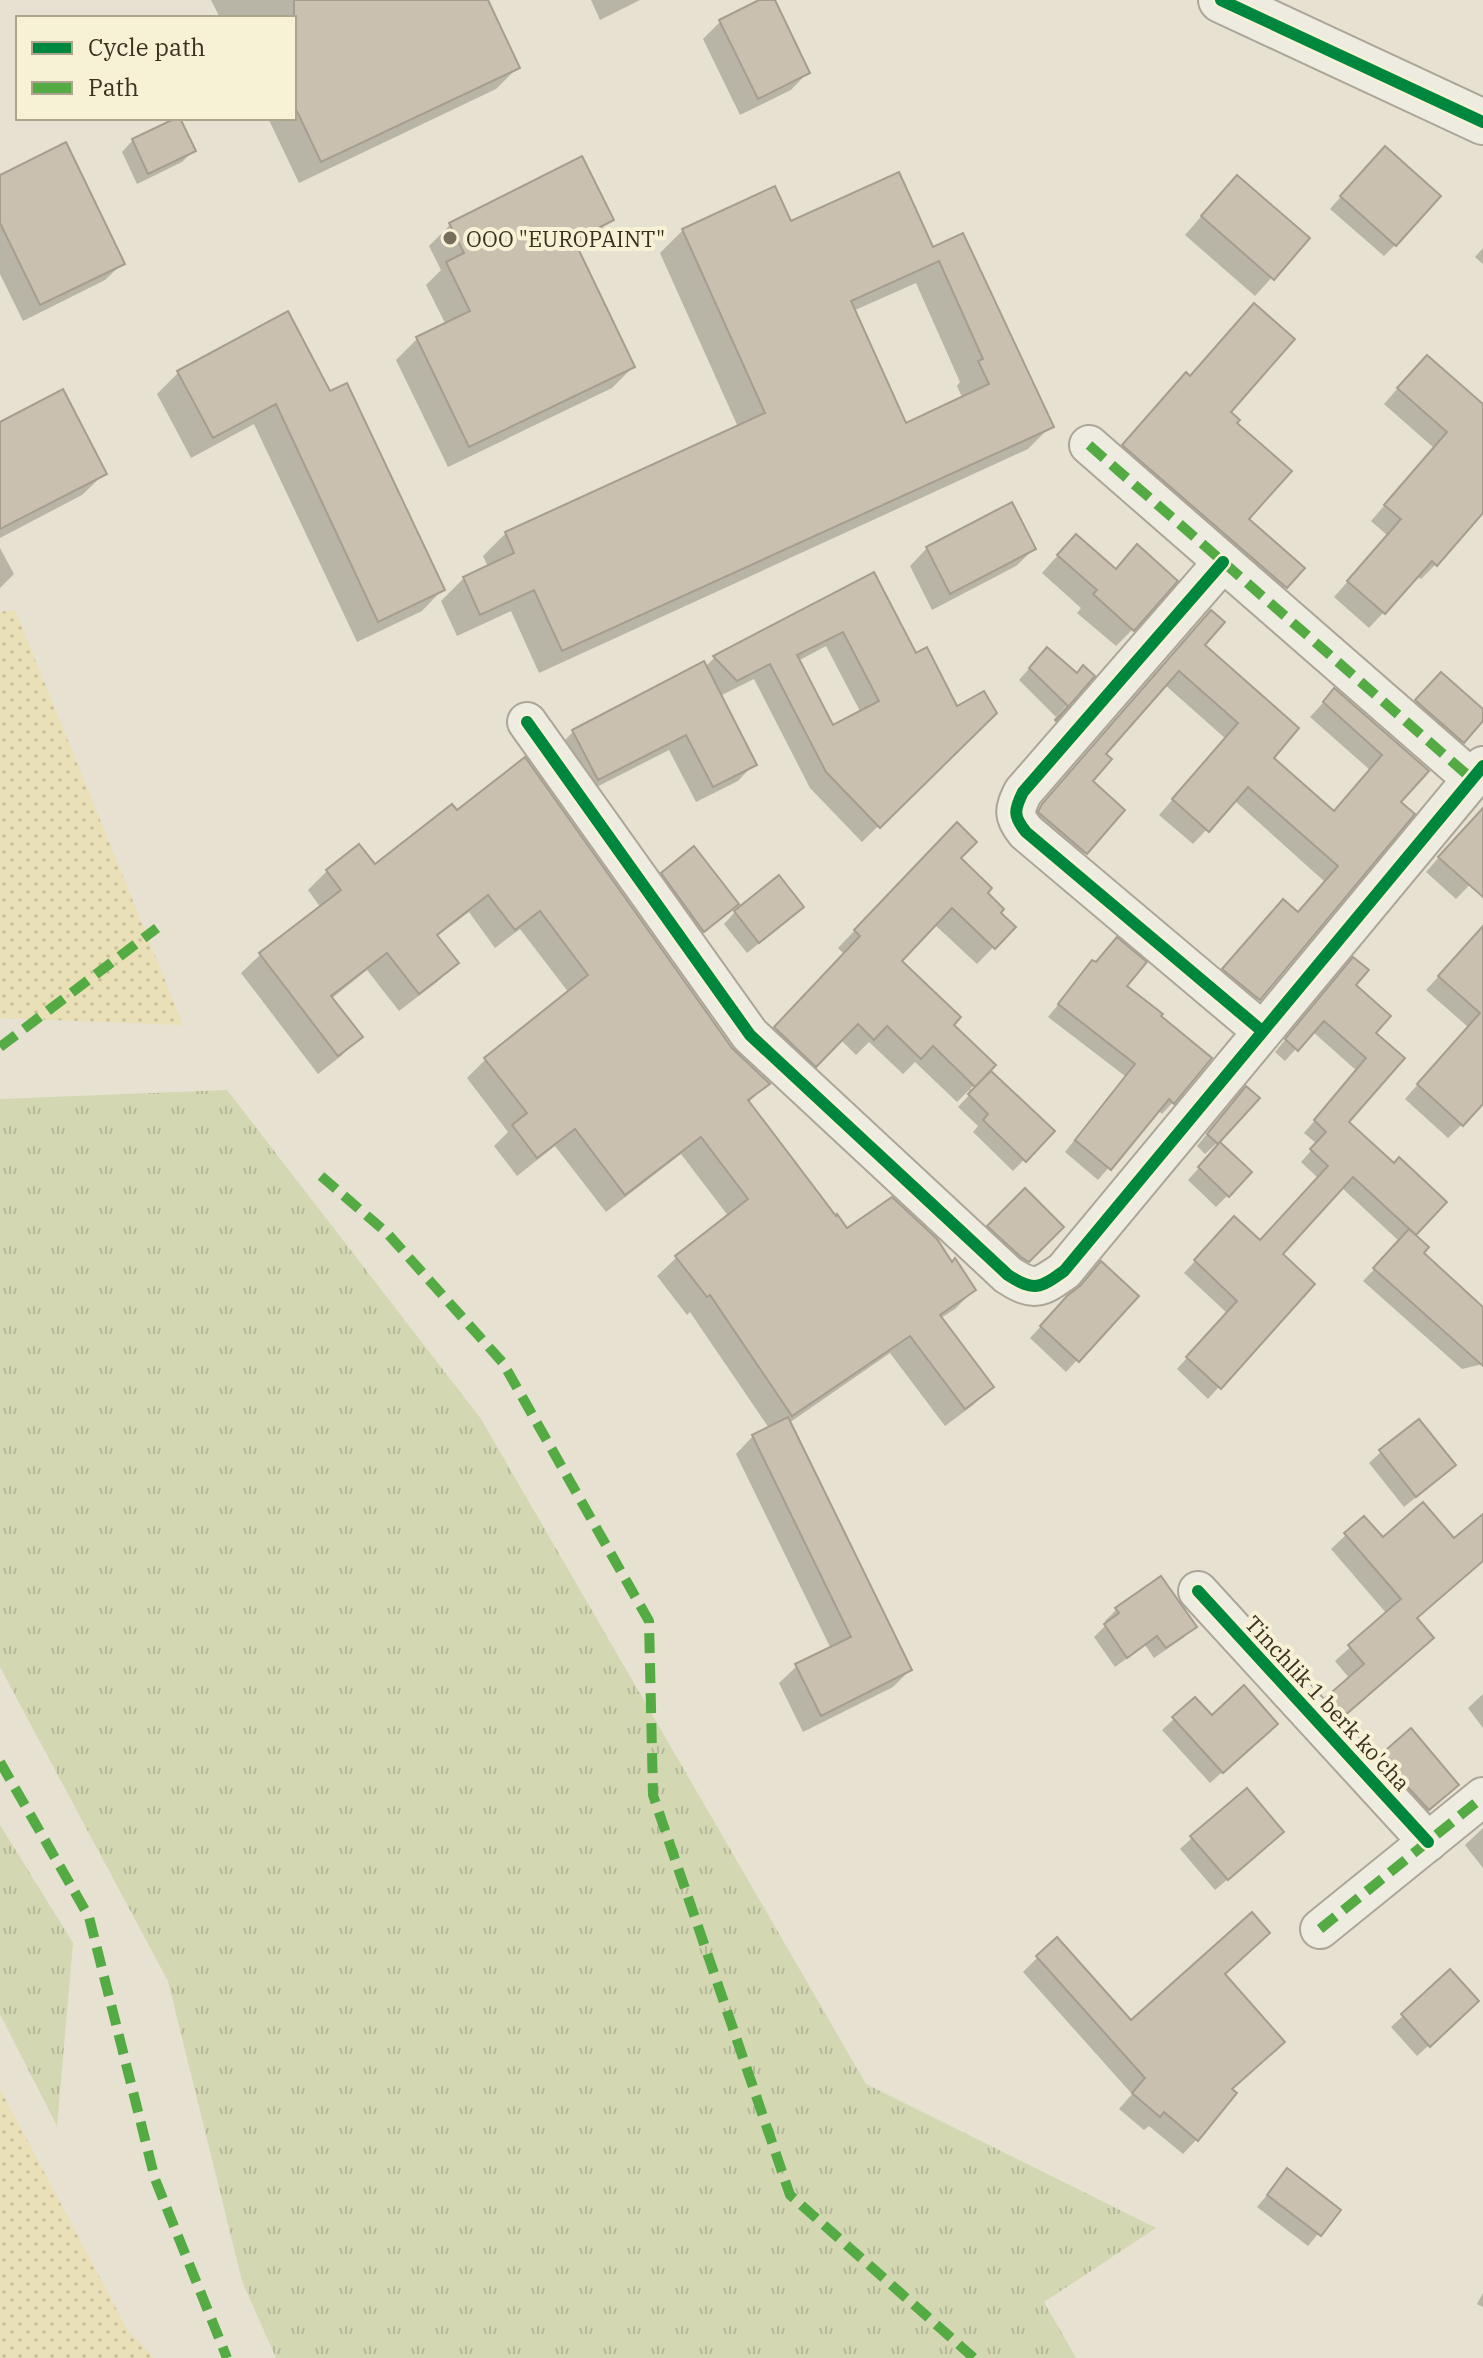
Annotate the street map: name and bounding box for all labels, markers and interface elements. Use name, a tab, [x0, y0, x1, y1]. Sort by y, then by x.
legend	[16, 16, 296, 120]
text: Cycle path	[88, 31, 205, 63]
text: Path	[88, 71, 139, 103]
place label: OOO "EUROPAINT"	[466, 224, 665, 253]
marker: OOO "EUROPAINT"	[441, 229, 459, 247]
street label: Tinchlik 1 berk ko'cha	[1239, 1609, 1417, 1797]

